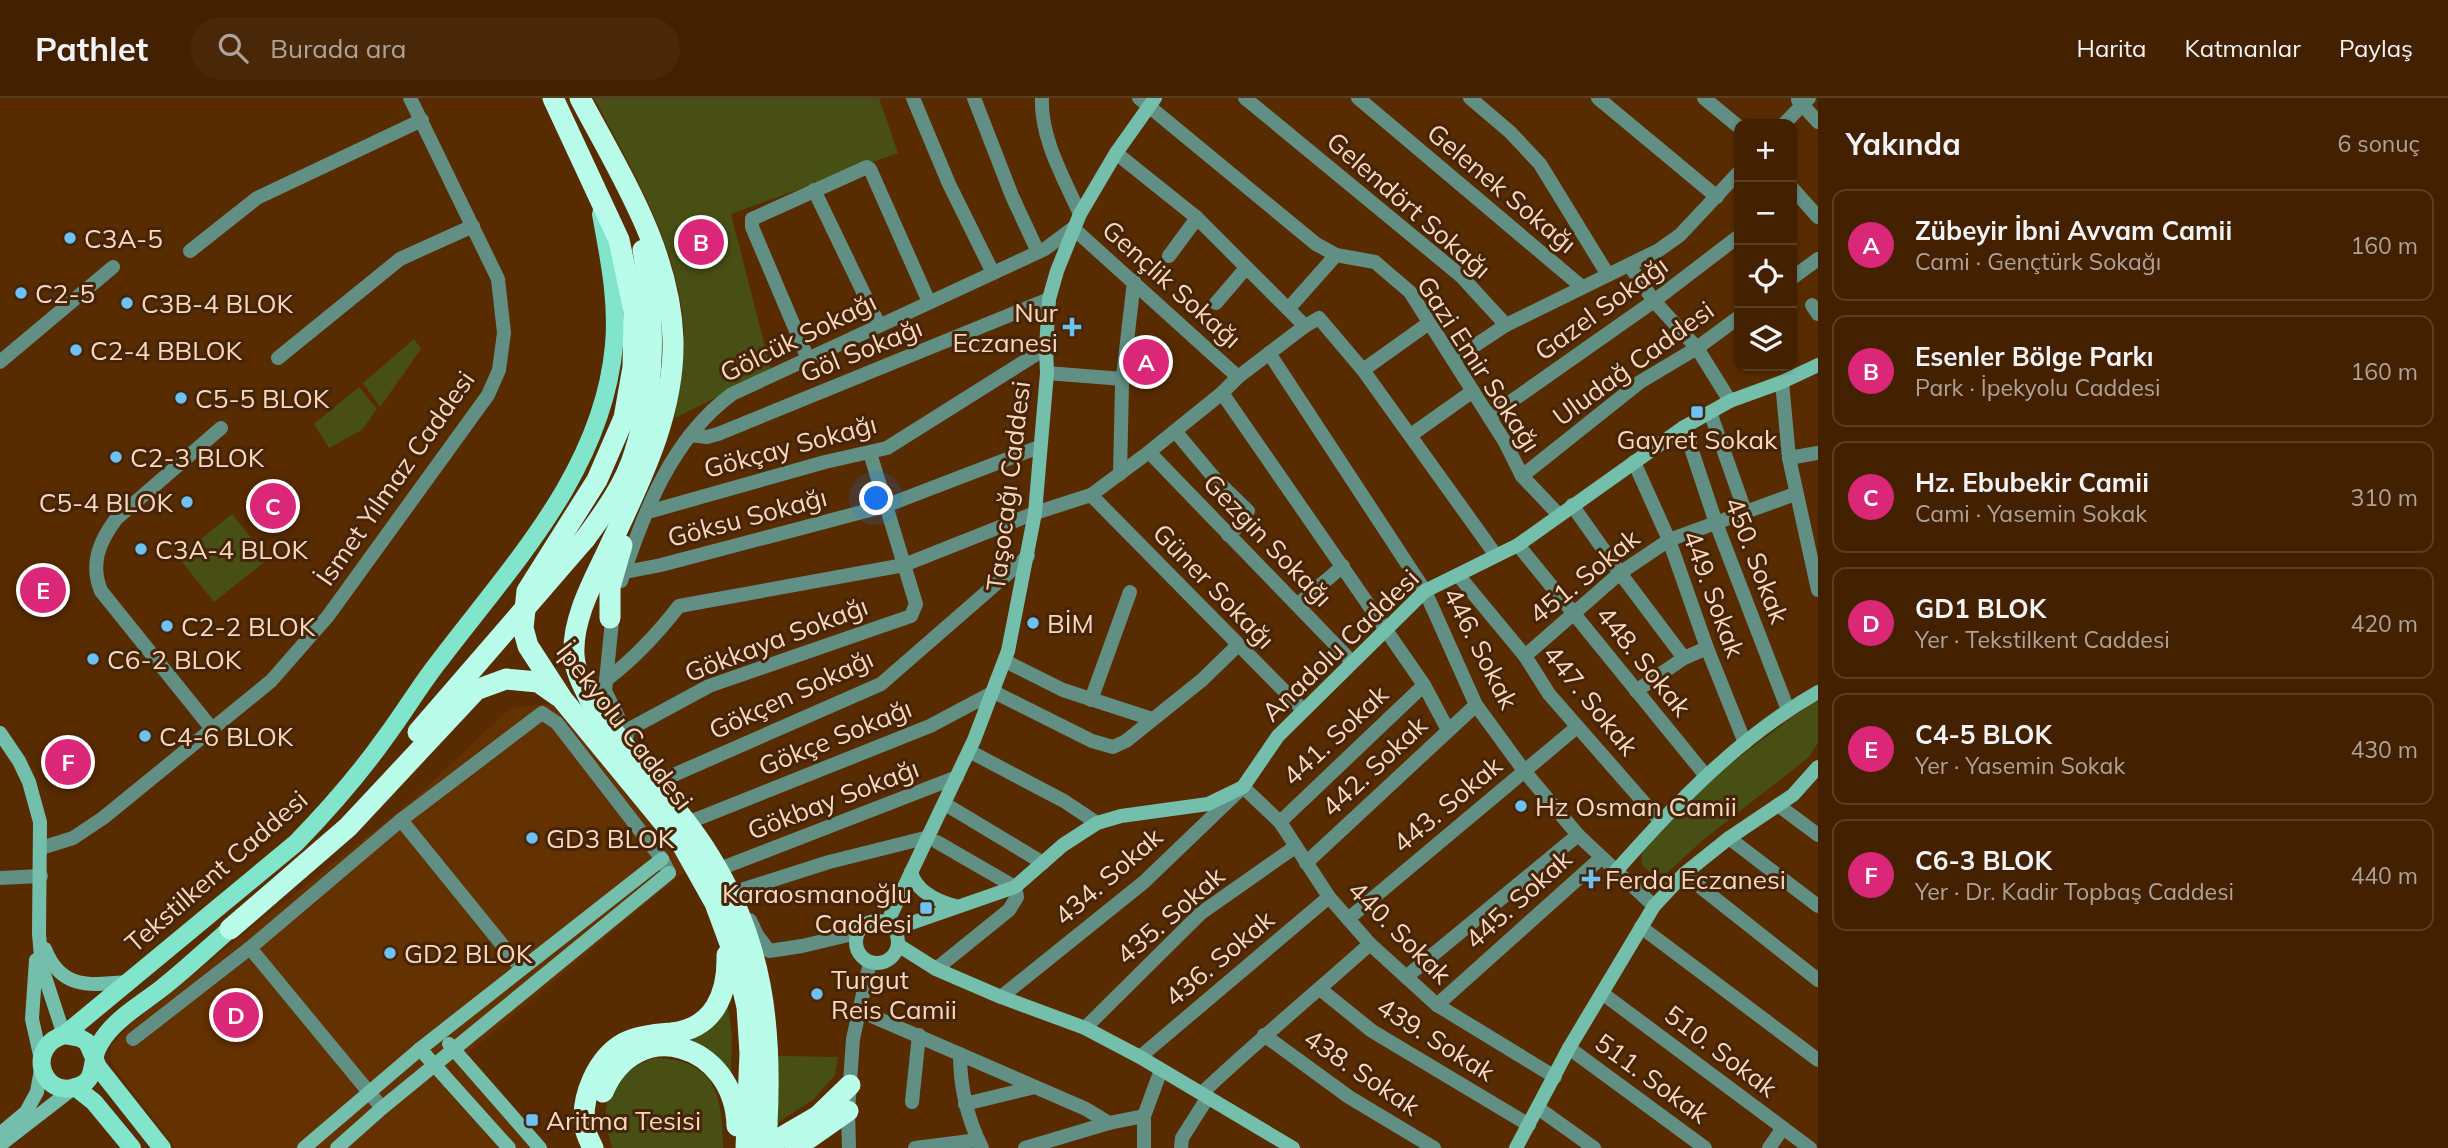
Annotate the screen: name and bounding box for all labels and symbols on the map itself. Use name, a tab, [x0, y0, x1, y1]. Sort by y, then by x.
street label: Gelenek Sokağı	[1421, 116, 1583, 260]
street label: Gelendört Sokağı	[1320, 125, 1498, 285]
street label: Gençlik Sokağı	[1096, 213, 1248, 355]
pin: B	[678, 216, 724, 268]
place label: C3A-5	[84, 222, 163, 255]
marker: C3A-5	[62, 230, 78, 246]
street label: Gazel Sokağı	[1528, 249, 1674, 367]
street label: Gazi Emir Sokağı	[1410, 270, 1548, 458]
place label: C2-5	[35, 277, 95, 310]
marker: C2-5	[13, 285, 29, 301]
street label: Gölcük Sokağı	[714, 285, 882, 389]
place label: C3B-4 BLOK	[141, 287, 294, 320]
street label: Uludağ Caddesi	[1546, 293, 1720, 433]
marker: C3B-4 BLOK	[119, 295, 135, 311]
place label: Nur Eczanesi	[953, 296, 1059, 359]
street label: Göl Sokağı	[795, 311, 927, 389]
marker: Nur Eczanesi	[1064, 319, 1080, 335]
place label: C2-4 BBLOK	[90, 334, 243, 367]
pin: A	[1123, 336, 1169, 388]
marker: C2-4 BBLOK	[68, 342, 84, 358]
street label: İsmet Yılmaz Caddesi	[308, 364, 482, 592]
street label: Taşocağı Caddesi	[979, 379, 1037, 593]
place label: C5-5 BLOK	[195, 382, 330, 415]
marker: C5-5 BLOK	[173, 390, 189, 406]
marker: Gayret Sokak	[1689, 404, 1705, 420]
street label: Gökçay Sokağı	[700, 407, 880, 485]
place label: Gayret Sokak	[1617, 423, 1778, 456]
place label: C2-3 BLOK	[130, 441, 265, 474]
marker: C2-3 BLOK	[108, 449, 124, 465]
street label: Gezgin Sokağı	[1196, 467, 1340, 613]
pin: C	[250, 480, 296, 532]
street label: Göksu Sokağı	[664, 480, 830, 554]
your location	[859, 481, 893, 515]
place label: C5-4 BLOK	[39, 486, 174, 519]
street label: 450. Sokak	[1718, 492, 1796, 628]
marker: C5-4 BLOK	[179, 494, 195, 510]
street label: Güner Sokağı	[1146, 516, 1282, 656]
street label: 451. Sokak	[1522, 521, 1646, 631]
street label: 449. Sokak	[1676, 526, 1752, 663]
place label: C3A-4 BLOK	[155, 533, 308, 566]
marker: C3A-4 BLOK	[133, 541, 149, 557]
street label: Anadolu Caddesi	[1255, 562, 1425, 728]
pin: E	[20, 564, 66, 616]
street label: 446. Sokak	[1436, 581, 1526, 715]
street label: Gökkaya Sokağı	[680, 589, 872, 689]
street label: 448. Sokak	[1589, 599, 1699, 723]
place label: BİM	[1047, 607, 1094, 640]
place label: C2-2 BLOK	[181, 610, 316, 643]
marker: BİM	[1025, 615, 1041, 631]
marker: C2-2 BLOK	[159, 618, 175, 634]
street label: İpekyolu Caddesi	[549, 636, 701, 816]
street label: 447. Sokak	[1536, 638, 1646, 762]
street label: Gökçen Sokağı	[704, 642, 878, 746]
place label: C6-2 BLOK	[107, 643, 242, 676]
marker: C6-2 BLOK	[85, 651, 101, 667]
street label: 441. Sokak	[1275, 677, 1395, 792]
street label: Gökçe Sokağı	[754, 691, 916, 783]
street label: 442. Sokak	[1314, 708, 1434, 823]
place label: C4-6 BLOK	[159, 720, 294, 753]
marker: C4-6 BLOK	[137, 728, 153, 744]
pin: F	[45, 736, 91, 788]
street label: 443. Sokak	[1386, 748, 1509, 859]
street label: Gökbay Sokağı	[743, 751, 923, 847]
street label: Tekstilkent Caddesi	[118, 783, 314, 959]
place label: Hz Osman Camii	[1535, 790, 1737, 823]
marker: Hz Osman Camii	[1513, 798, 1529, 814]
street label: 434. Sokak	[1047, 820, 1169, 932]
place label: GD3 BLOK	[546, 822, 675, 855]
marker: GD3 BLOK	[524, 830, 540, 846]
street label: 445. Sokak	[1458, 842, 1579, 956]
street label: 435. Sokak	[1109, 859, 1231, 971]
place label: Ferda Eczanesi	[1605, 863, 1786, 896]
marker: Ferda Eczanesi	[1583, 871, 1599, 887]
street label: 440. Sokak	[1341, 873, 1459, 991]
place label: Karaosmanoğlu Caddesi	[722, 877, 912, 940]
marker: Karaosmanoğlu Caddesi	[918, 900, 934, 916]
street label: 436. Sokak	[1158, 902, 1281, 1013]
place label: GD2 BLOK	[404, 937, 533, 970]
marker: GD2 BLOK	[382, 945, 398, 961]
place label: Turgut Reis Camii	[831, 963, 957, 1026]
marker: Turgut Reis Camii	[809, 986, 825, 1002]
pin: D	[213, 989, 259, 1041]
street label: 439. Sokak	[1371, 990, 1502, 1089]
street label: 510. Sokak	[1658, 998, 1784, 1105]
street label: 438. Sokak	[1298, 1021, 1427, 1123]
street label: 511. Sokak	[1589, 1026, 1716, 1131]
place label: Aritma Tesisi	[546, 1104, 701, 1137]
marker: Aritma Tesisi	[524, 1112, 540, 1128]

